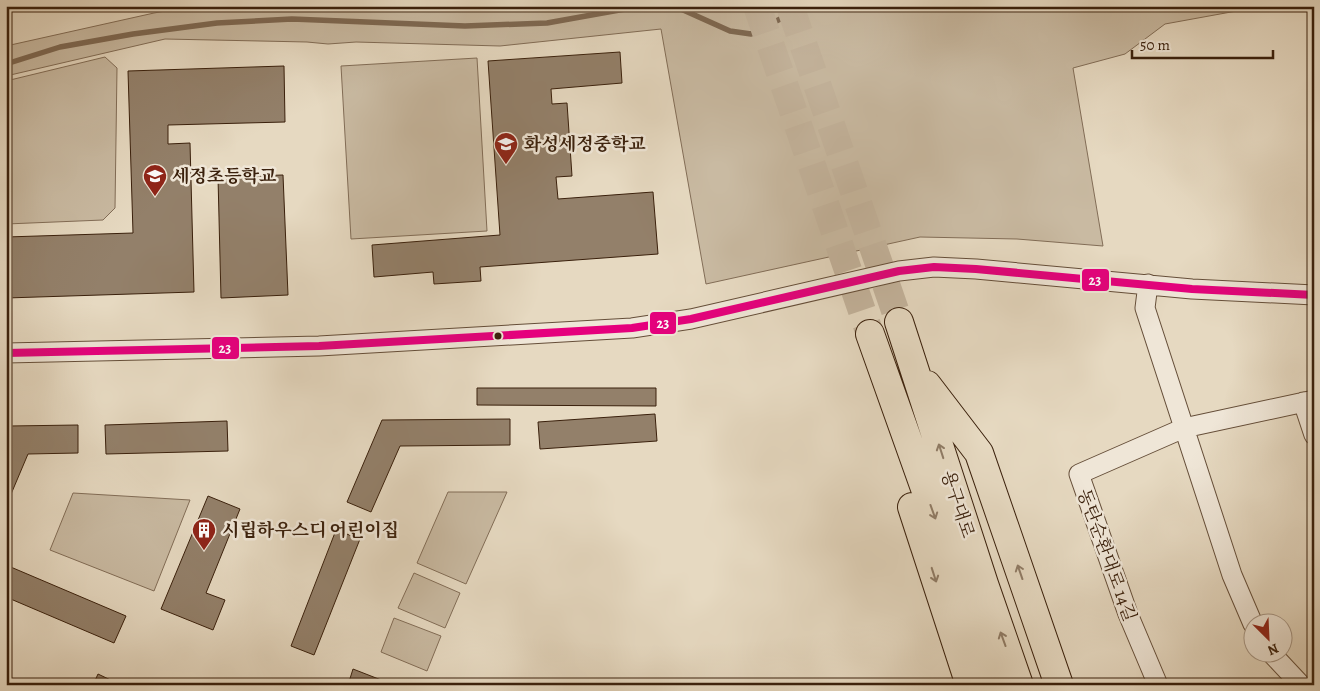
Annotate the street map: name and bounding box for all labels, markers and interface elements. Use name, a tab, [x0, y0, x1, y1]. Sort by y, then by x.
scale bar	[1132, 28, 1274, 60]
text: 50 m	[1140, 35, 1170, 55]
school or university icon: 화성세정중학교	[493, 131, 519, 165]
place label: 화성세정중학교	[524, 132, 646, 156]
school or university icon: 세정초등학교	[142, 163, 168, 197]
place label: 세정초등학교	[172, 164, 277, 188]
line badge: 23	[1081, 268, 1110, 292]
text: 23	[1089, 271, 1101, 290]
line badge: 23	[649, 311, 677, 335]
text: 23	[657, 314, 669, 333]
unlabelled marker	[493, 331, 503, 341]
line badge: 23	[211, 336, 240, 360]
text: 23	[219, 339, 231, 358]
one-way arrow	[936, 444, 946, 460]
street label: 용구대로	[936, 467, 980, 541]
street label: 동탄순환대로 14길	[1072, 485, 1142, 625]
one-way arrow	[929, 504, 938, 519]
building icon: 시립하우스디 어린이집	[191, 517, 217, 551]
place label: 시립하우스디 어린이집	[222, 518, 399, 542]
one-way arrow	[1015, 565, 1024, 581]
one-way arrow	[930, 567, 939, 583]
north arrow	[1242, 614, 1292, 664]
one-way arrow	[998, 632, 1007, 647]
text: N	[1265, 639, 1282, 660]

